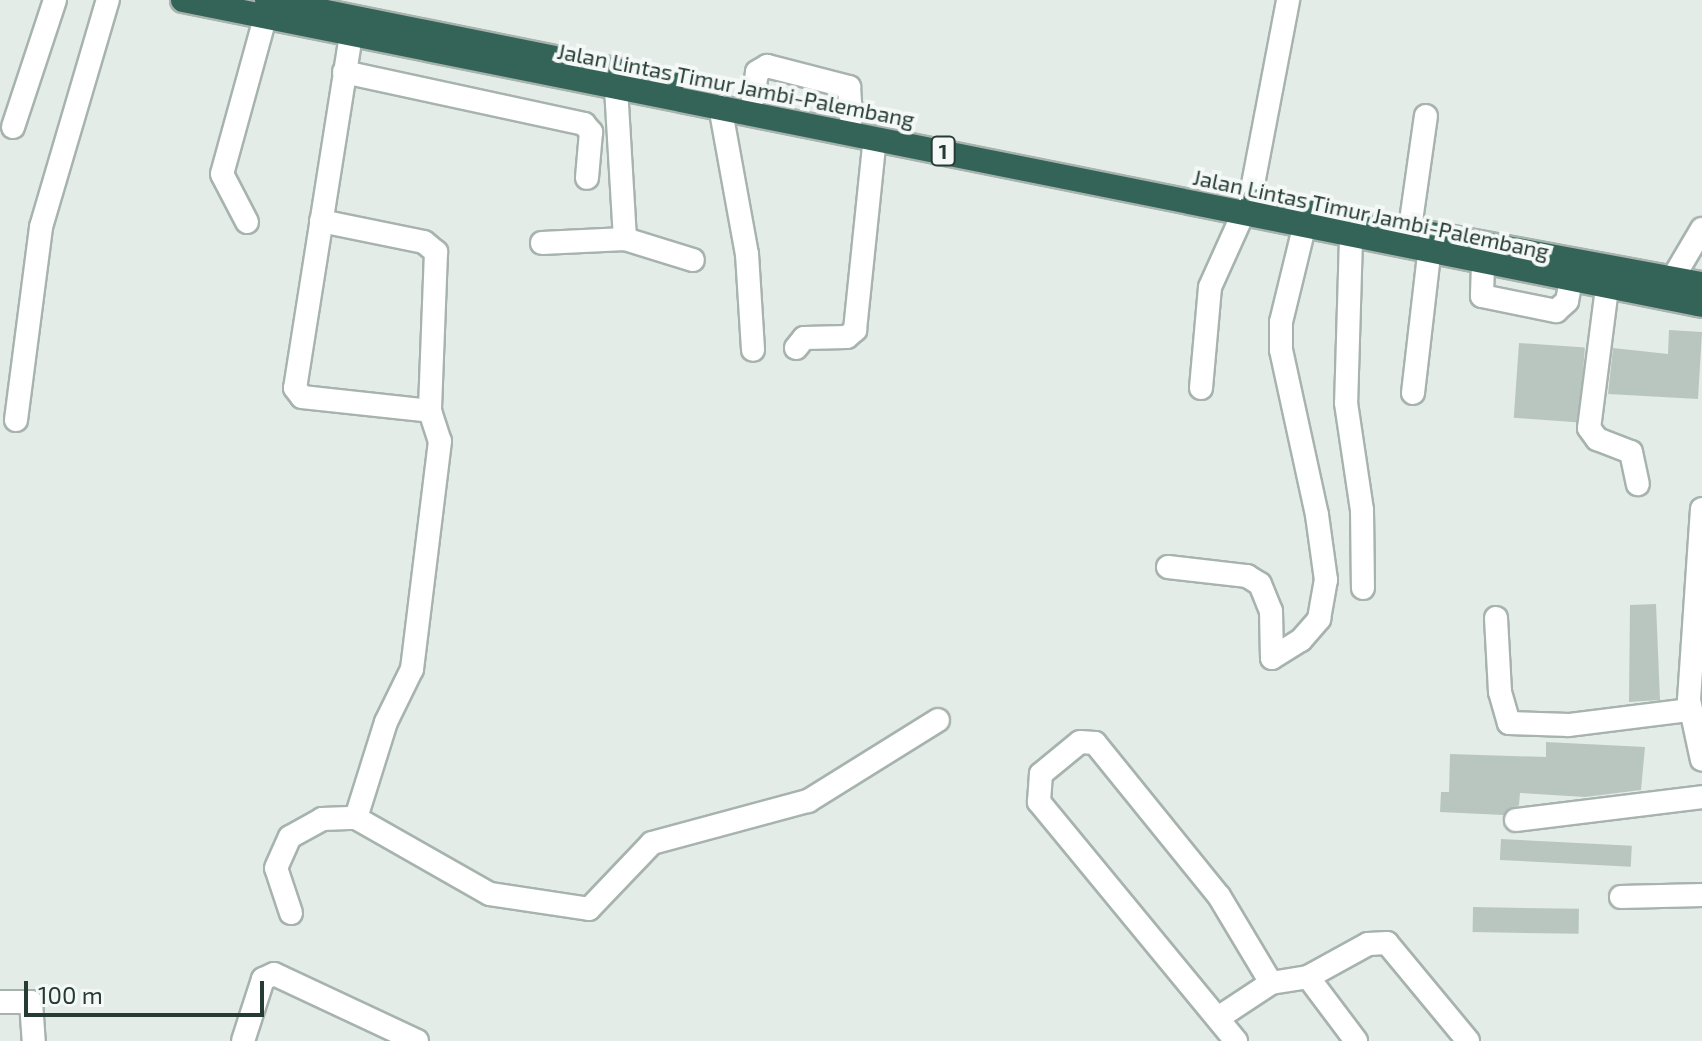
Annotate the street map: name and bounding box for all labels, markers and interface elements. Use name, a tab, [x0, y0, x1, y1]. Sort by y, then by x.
street label: Jalan Lintas Timur Jambi-Palembang	[554, 37, 918, 133]
road number: 1	[929, 135, 957, 167]
street label: Jalan Lintas Timur Jambi-Palembang	[1190, 163, 1552, 265]
scale bar	[28, 965, 268, 1015]
text: 100 m	[38, 980, 103, 1009]

